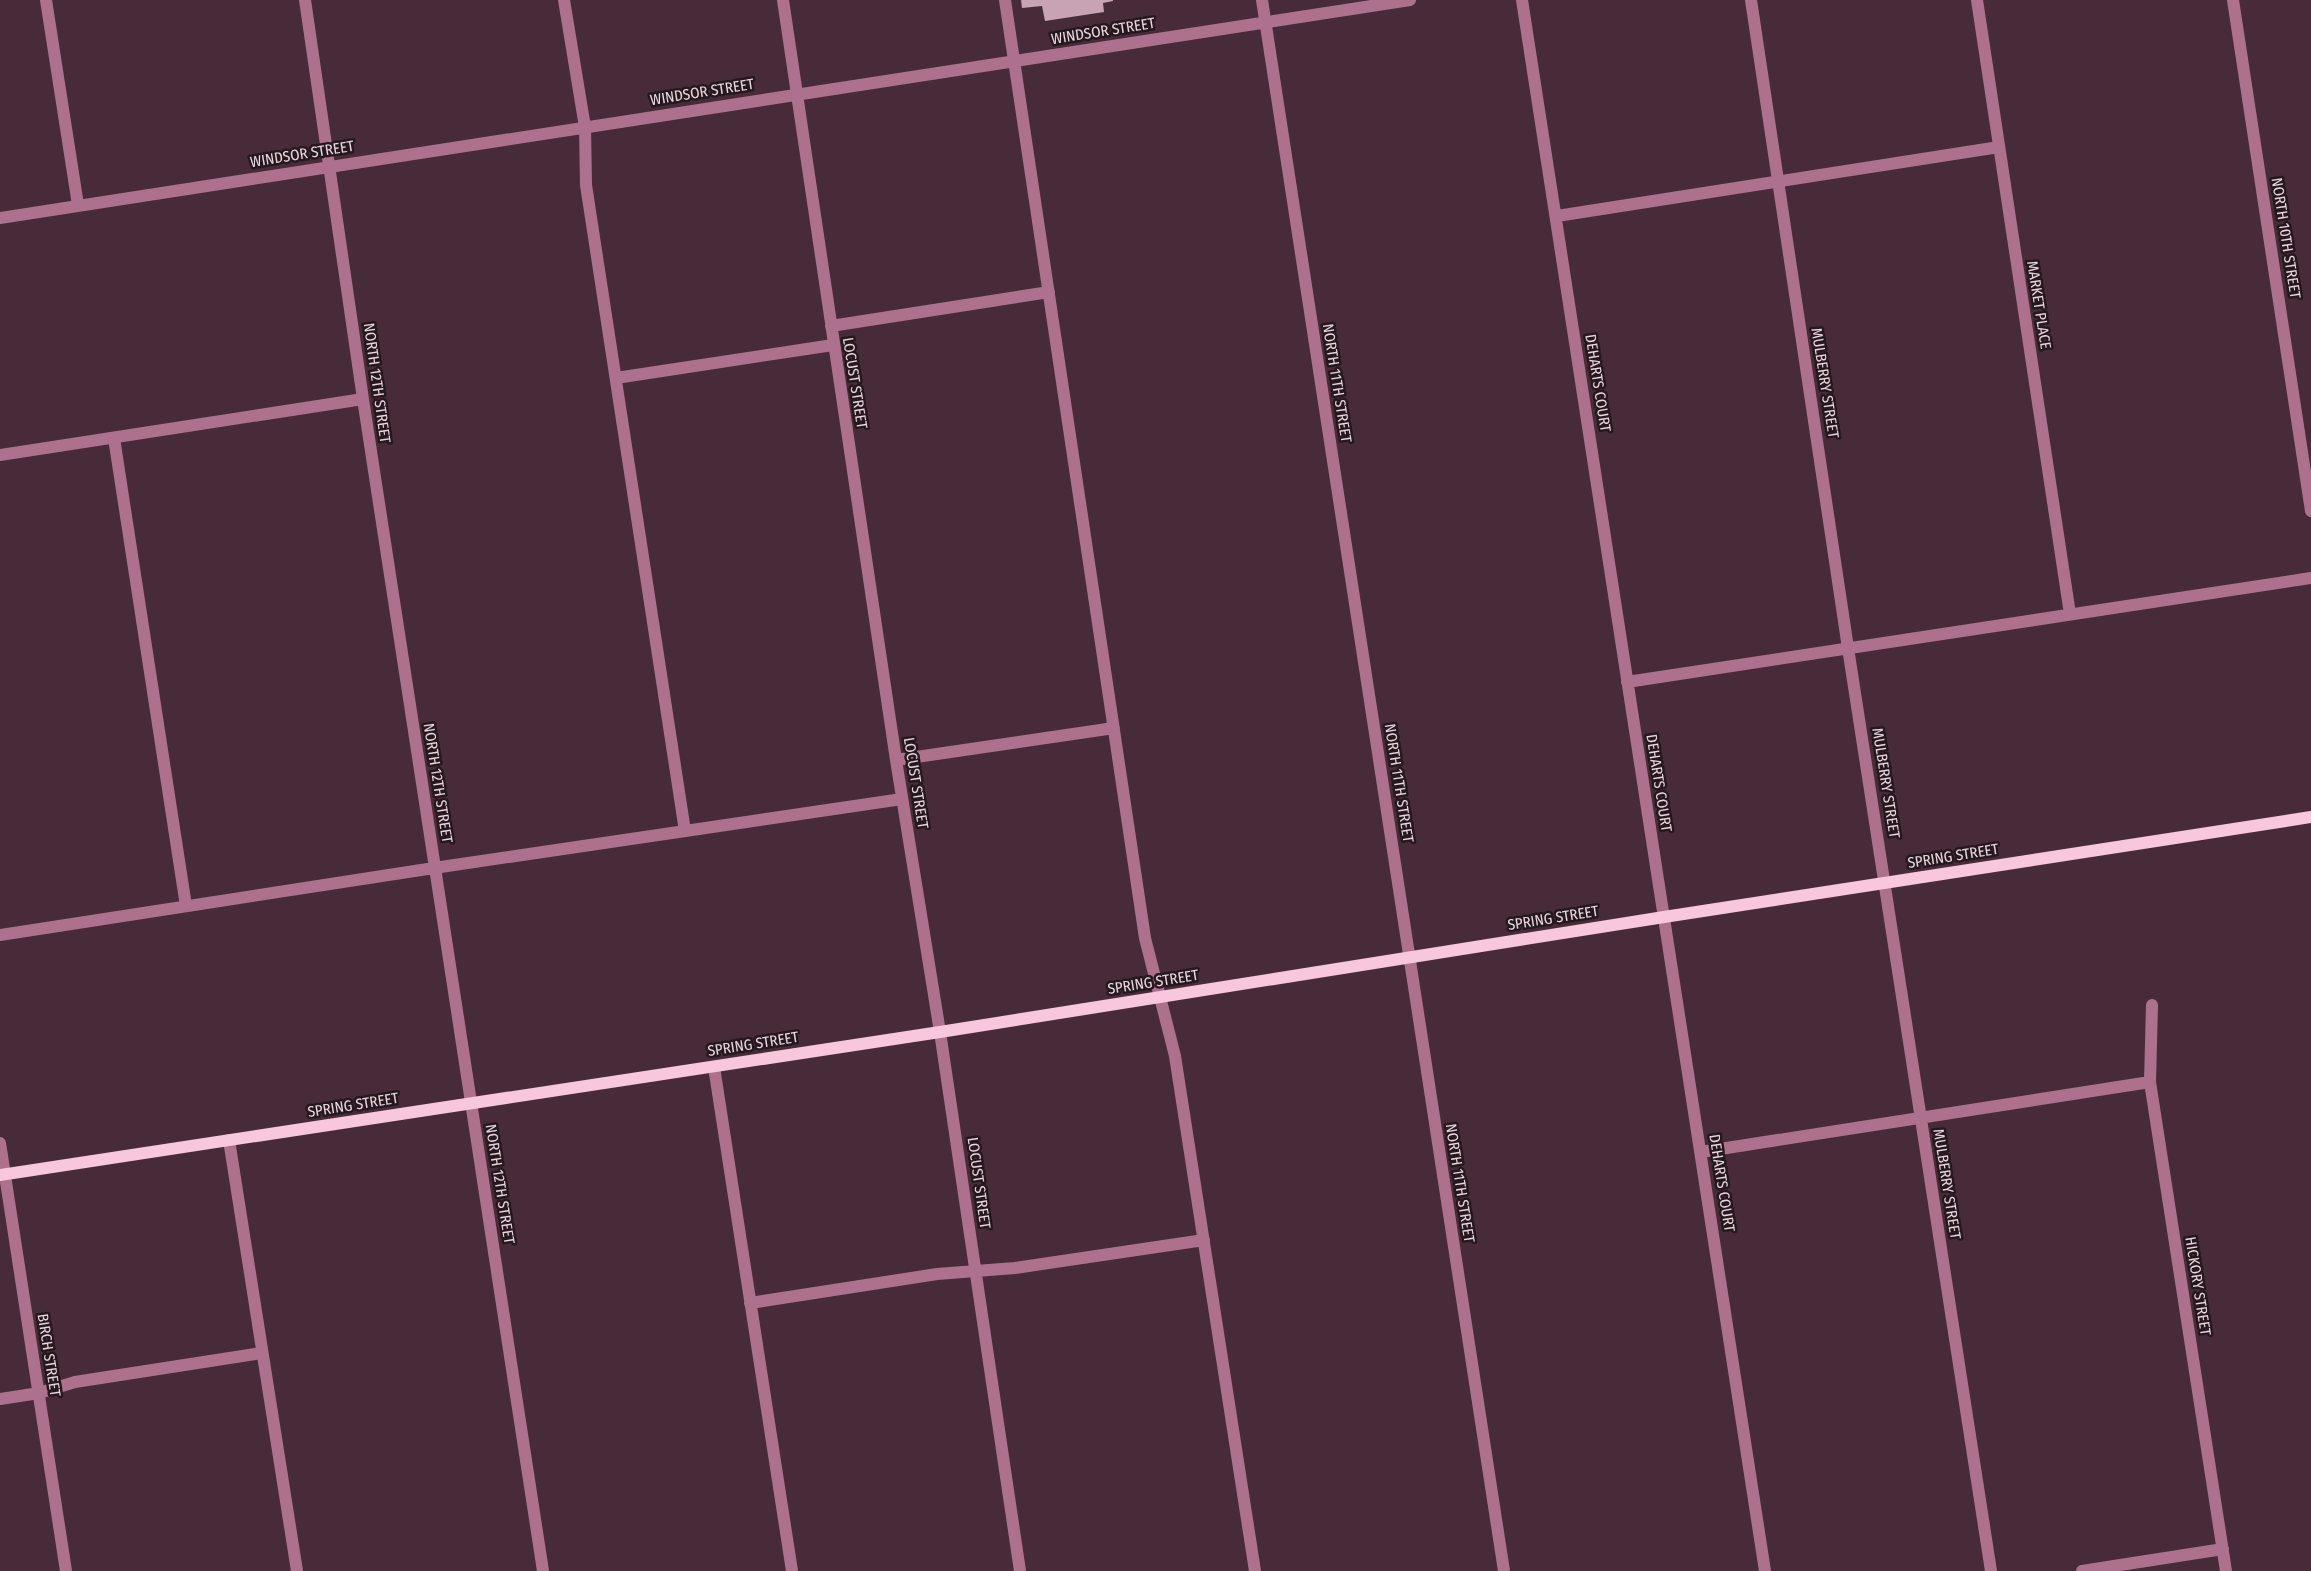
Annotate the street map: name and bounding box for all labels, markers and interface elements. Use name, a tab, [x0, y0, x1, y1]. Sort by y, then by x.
street label: WINDSOR STREET	[1050, 14, 1156, 48]
street label: WINDSOR STREET	[649, 75, 755, 109]
street label: WINDSOR STREET	[249, 137, 355, 171]
street label: NORTH 10TH STREET	[2268, 176, 2304, 300]
street label: MARKET PLACE	[2023, 260, 2055, 350]
street label: NORTH 12TH STREET	[360, 322, 394, 444]
street label: NORTH 11TH STREET	[1319, 322, 1355, 444]
street label: MULBERRY STREET	[1807, 326, 1843, 440]
street label: DEHARTS COURT	[1581, 333, 1615, 433]
street label: LOCUST STREET	[839, 336, 871, 430]
street label: NORTH 12TH STREET	[420, 722, 456, 844]
street label: NORTH 11TH STREET	[1381, 722, 1417, 844]
street label: MULBERRY STREET	[1868, 726, 1904, 840]
street label: DEHARTS COURT	[1642, 733, 1676, 833]
street label: LOCUST STREET	[900, 736, 932, 830]
street label: SPRING STREET	[1906, 840, 2000, 872]
street label: SPRING STREET	[1506, 902, 1600, 934]
street label: SPRING STREET	[1106, 966, 1200, 998]
street label: SPRING STREET	[706, 1028, 800, 1060]
street label: SPRING STREET	[306, 1089, 400, 1121]
street label: NORTH 11TH STREET	[1442, 1122, 1478, 1244]
street label: NORTH 12TH STREET	[482, 1123, 518, 1245]
street label: MULBERRY STREET	[1929, 1127, 1965, 1241]
street label: DEHARTS COURT	[1705, 1133, 1739, 1233]
street label: LOCUST STREET	[964, 1136, 994, 1230]
street label: HICKORY STREET	[2181, 1235, 2215, 1337]
street label: BIRCH STREET	[34, 1312, 64, 1398]

